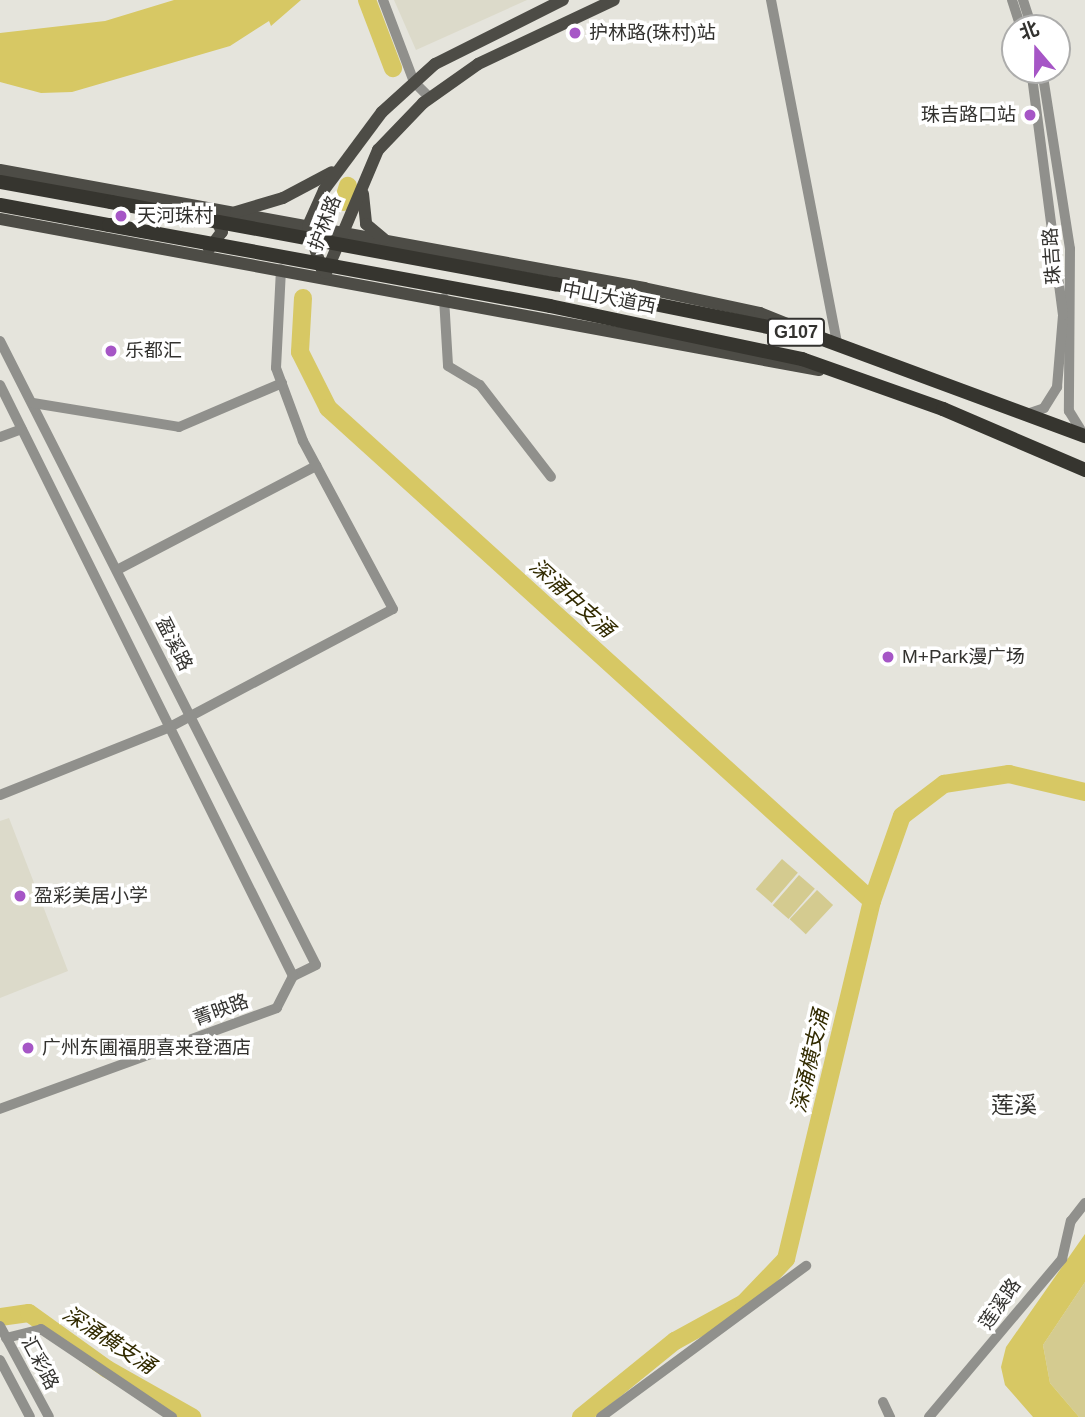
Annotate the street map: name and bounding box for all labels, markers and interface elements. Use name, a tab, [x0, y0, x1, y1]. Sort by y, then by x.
north arrow	[1001, 14, 1071, 84]
text: 北	[1017, 18, 1042, 44]
place label: 护林路(珠村)站	[589, 22, 716, 44]
marker: 护林路(珠村)站	[567, 25, 583, 41]
place label: 珠吉路口站	[921, 104, 1016, 126]
marker: 珠吉路口站	[1022, 107, 1038, 123]
street label: 护林路	[304, 192, 346, 254]
place label: 天河珠村	[137, 205, 213, 227]
marker: 天河珠村	[111, 206, 131, 226]
street label: 珠吉路	[1039, 227, 1065, 285]
street label: 中山大道西	[560, 278, 658, 318]
road number: G107	[766, 318, 826, 346]
place label: 乐都汇	[125, 340, 182, 362]
marker: 乐都汇	[103, 343, 119, 359]
water label: 深涌中支涌	[525, 554, 619, 642]
street label: 盈溪路	[151, 613, 197, 675]
place label: M+Park漫广场	[902, 646, 1025, 668]
marker: M+Park漫广场	[880, 649, 896, 665]
place label: 盈彩美居小学	[34, 885, 148, 907]
marker: 盈彩美居小学	[12, 888, 28, 904]
street label: 菁映路	[190, 990, 252, 1030]
water label: 深涌横支涌	[786, 1007, 834, 1115]
place label: 广州东圃福朋喜来登酒店	[42, 1037, 251, 1059]
marker: 广州东圃福朋喜来登酒店	[20, 1040, 36, 1056]
district label: 莲溪	[991, 1091, 1037, 1119]
street label: 莲溪路	[974, 1274, 1026, 1334]
water label: 深涌横支涌	[58, 1301, 160, 1379]
street label: 汇彩路	[17, 1332, 63, 1394]

